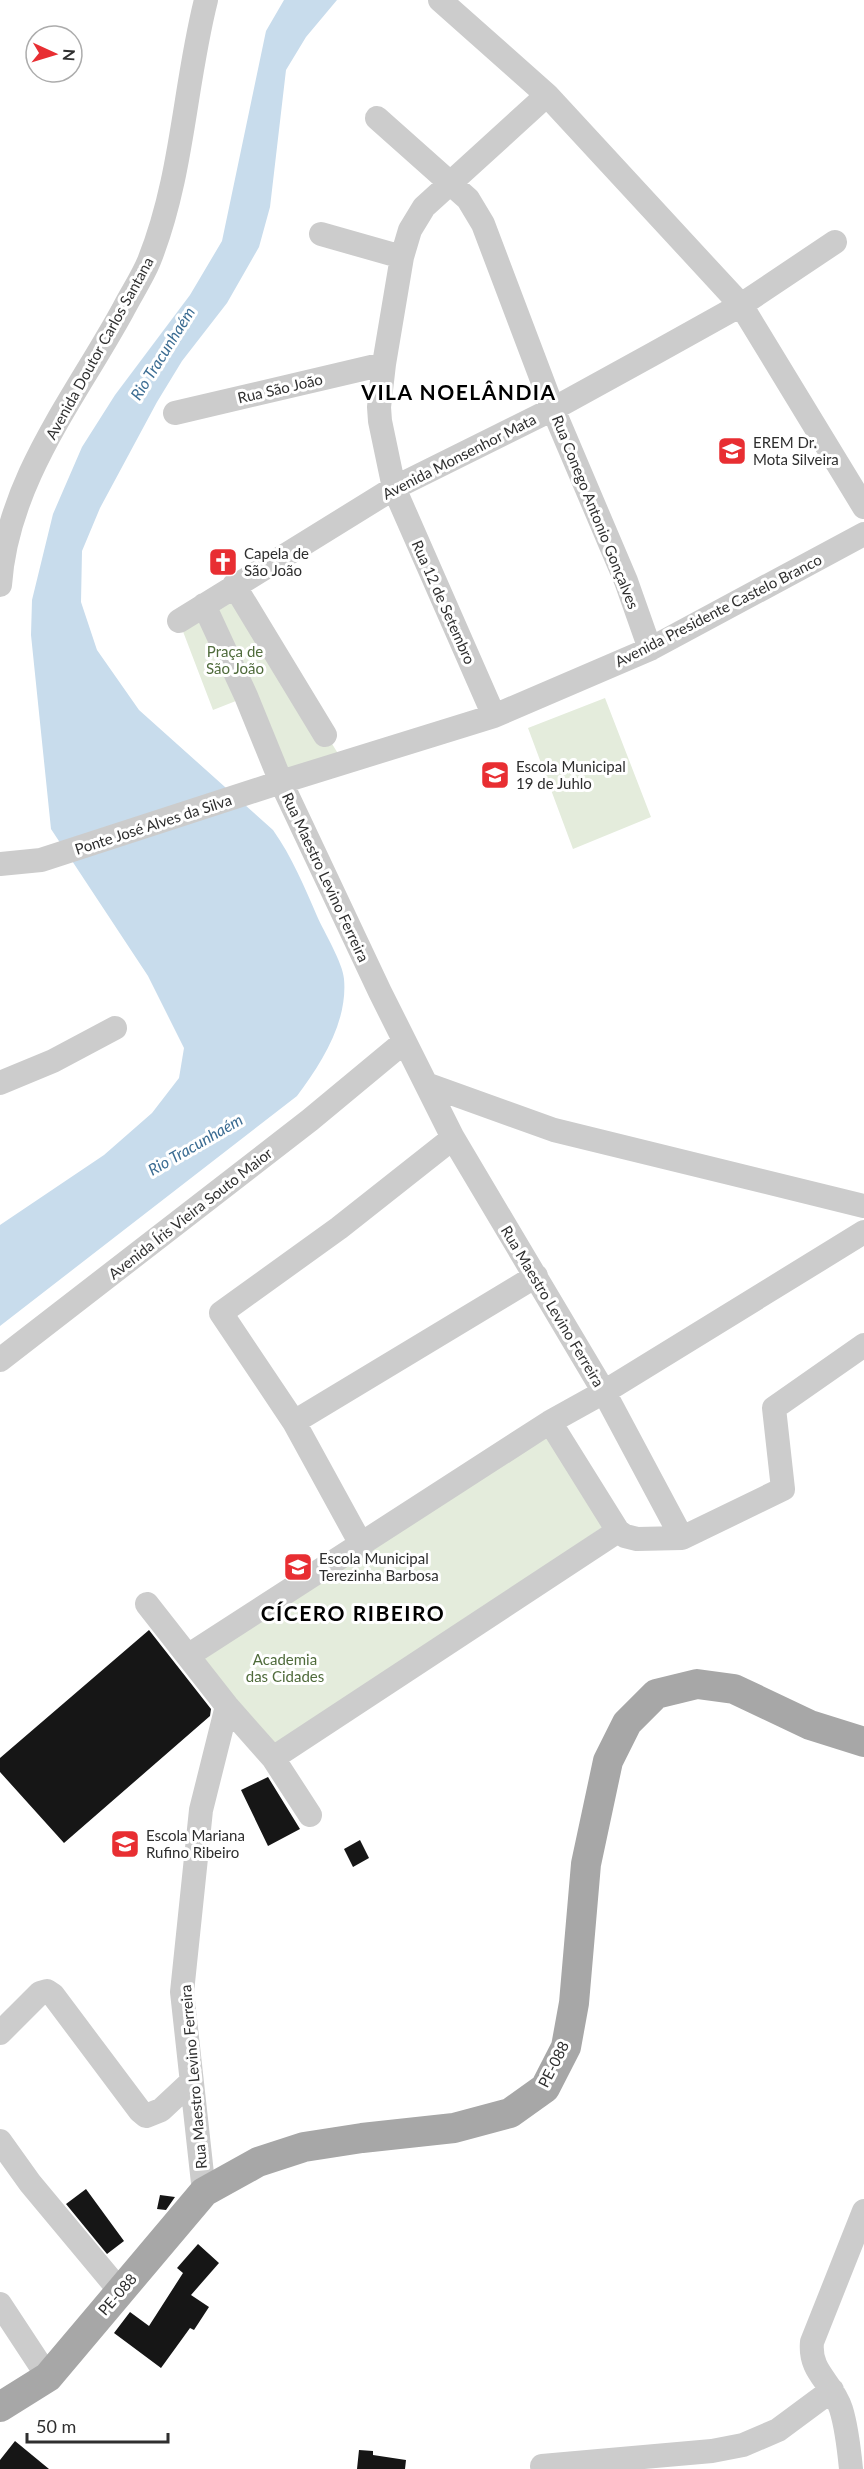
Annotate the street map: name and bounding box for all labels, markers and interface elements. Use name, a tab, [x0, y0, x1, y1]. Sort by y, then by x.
north arrow	[24, 24, 84, 84]
text: N	[60, 48, 79, 62]
street label: Avenida Doutor Carlos Santana	[41, 254, 157, 442]
water label: Rio Tracunhaém	[126, 303, 198, 403]
street label: Rua São João	[236, 369, 324, 407]
district label: VILA NOELÂNDIA	[360, 379, 557, 404]
street label: Avenida Monsenhor Mata	[379, 409, 539, 503]
street label: Rua Conego Antonio Gonçalves	[549, 413, 643, 611]
place label: EREM Dr. Mota Silveira	[753, 433, 839, 468]
school or university icon: EREM Dr. Mota Silveira	[716, 435, 748, 467]
street label: Rua 12 de Setembro	[409, 537, 479, 667]
place label: Capela de São João	[244, 544, 309, 579]
church icon: Capela de São João	[207, 546, 239, 578]
street label: Avenida Presidente Castelo Branco	[612, 550, 824, 670]
park label: Praça de São João	[206, 642, 264, 677]
place label: Escola Municipal 19 de Juhlo	[516, 757, 626, 792]
school or university icon: Escola Municipal 19 de Juhlo	[479, 759, 511, 791]
street label: Rua Maestro Levino Ferreira	[279, 789, 373, 965]
street label: Ponte José Alves da Silva	[72, 790, 234, 858]
water label: Rio Tracunhaém	[144, 1109, 246, 1179]
street label: Avenida Íris Vieira Souto Maior	[105, 1143, 276, 1283]
street label: Rua Maestro Levino Ferreira	[498, 1222, 608, 1390]
place label: Escola Municipal Terezinha Barbosa	[319, 1549, 439, 1584]
school or university icon: Escola Municipal Terezinha Barbosa	[282, 1551, 314, 1583]
district label: CÍCERO RIBEIRO	[261, 1600, 445, 1625]
park label: Academia das Cidades	[246, 1650, 324, 1685]
place label: Escola Mariana Rufino Ribeiro	[146, 1826, 245, 1861]
school or university icon: Escola Mariana Rufino Ribeiro	[109, 1828, 141, 1860]
street label: Rua Maestro Levino Ferreira	[176, 1984, 210, 2170]
street label: PE-088	[534, 2038, 572, 2090]
street label: PE-088	[94, 2269, 140, 2319]
scale bar	[27, 2406, 168, 2444]
text: 50 m	[36, 2415, 76, 2437]

